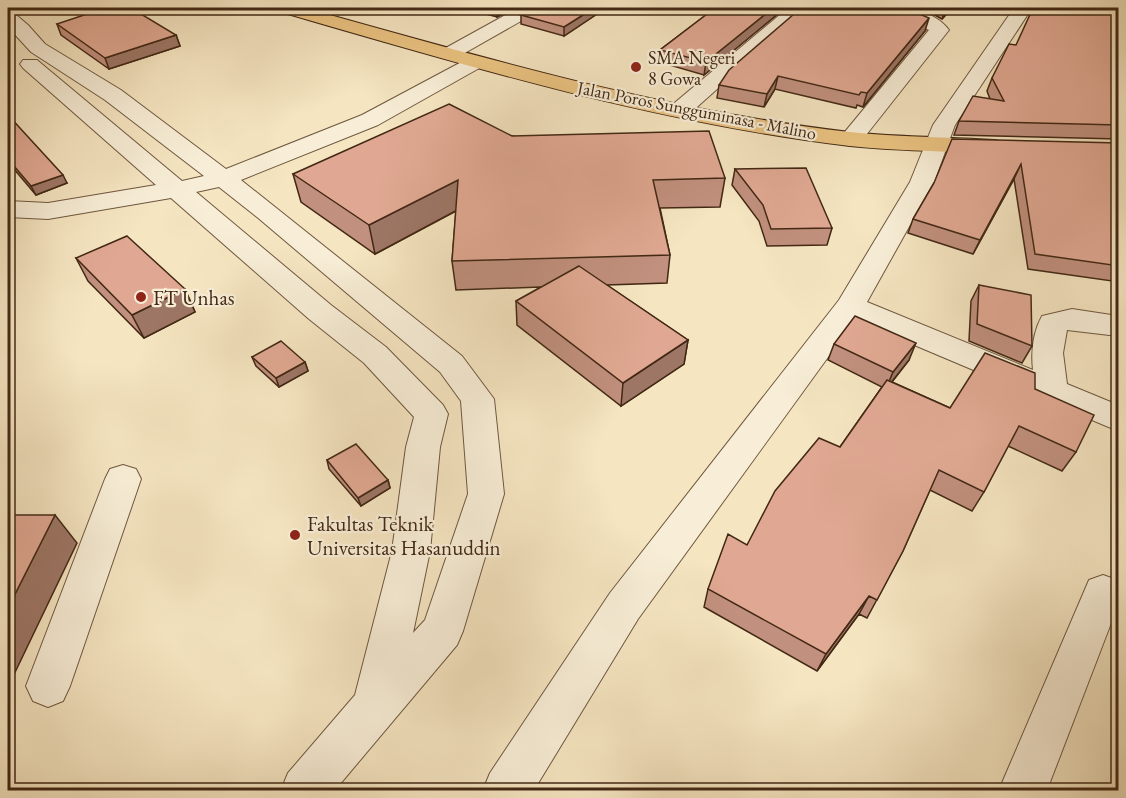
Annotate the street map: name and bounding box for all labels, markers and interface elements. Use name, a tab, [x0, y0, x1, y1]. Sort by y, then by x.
place label: SMA Negeri 8 Gowa	[648, 46, 736, 90]
marker: SMA Negeri 8 Gowa	[629, 60, 643, 74]
street label: Jalan Poros Sungguminasa - Malino	[574, 75, 819, 144]
place label: FT Unhas	[153, 284, 235, 311]
marker: FT Unhas	[134, 290, 148, 304]
place label: Fakultas Teknik Universitas Hasanuddin	[307, 510, 501, 561]
marker: Fakultas Teknik Universitas Hasanuddin	[288, 528, 302, 542]

